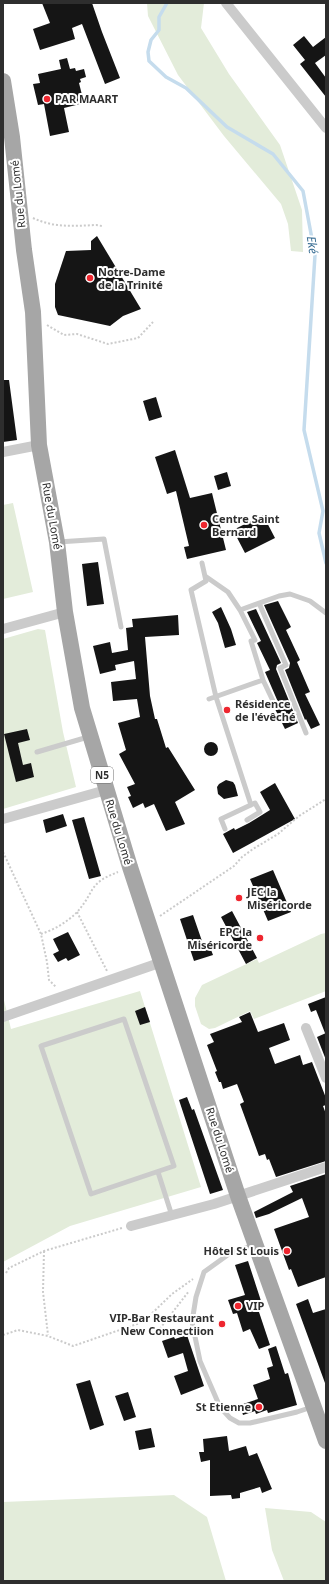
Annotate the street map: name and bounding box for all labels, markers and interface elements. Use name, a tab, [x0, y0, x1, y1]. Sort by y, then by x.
place label: PAR MAART	[55, 91, 119, 106]
marker: PAR MAART	[42, 94, 52, 104]
street label: Rue du Lomé	[6, 159, 29, 229]
water label: Eké	[303, 235, 322, 255]
place label: Notre-Dame de la Trinité	[98, 264, 166, 292]
marker: Notre-Dame de la Trinité	[85, 273, 95, 283]
street label: Rue du Lomé	[39, 481, 66, 551]
place label: Centre Saint Bernard	[212, 511, 280, 539]
marker: Centre Saint Bernard	[199, 520, 209, 530]
place label: Résidence de l'évêché	[235, 696, 296, 724]
marker: Résidence de l'évêché	[222, 705, 232, 715]
road number: N5	[91, 767, 113, 783]
street label: Rue du Lomé	[102, 797, 137, 867]
place label: JEC la Miséricorde	[246, 884, 312, 912]
marker: JEC la Miséricorde	[234, 893, 244, 903]
place label: EPC la Miséricorde	[187, 924, 252, 952]
marker: EPC la Miséricorde	[255, 933, 265, 943]
street label: Rue du Lomé	[203, 1105, 238, 1175]
place label: Hôtel St Louis	[204, 1243, 279, 1258]
marker: Hôtel St Louis	[282, 1246, 292, 1256]
place label: VIP	[246, 1298, 264, 1313]
marker: VIP	[233, 1301, 243, 1311]
place label: VIP-Bar Restaurant New Connectiion	[110, 1310, 214, 1338]
marker: VIP-Bar Restaurant New Connectiion	[217, 1319, 227, 1329]
place label: St Etienne	[196, 1399, 251, 1414]
marker: St Etienne	[254, 1402, 264, 1412]

